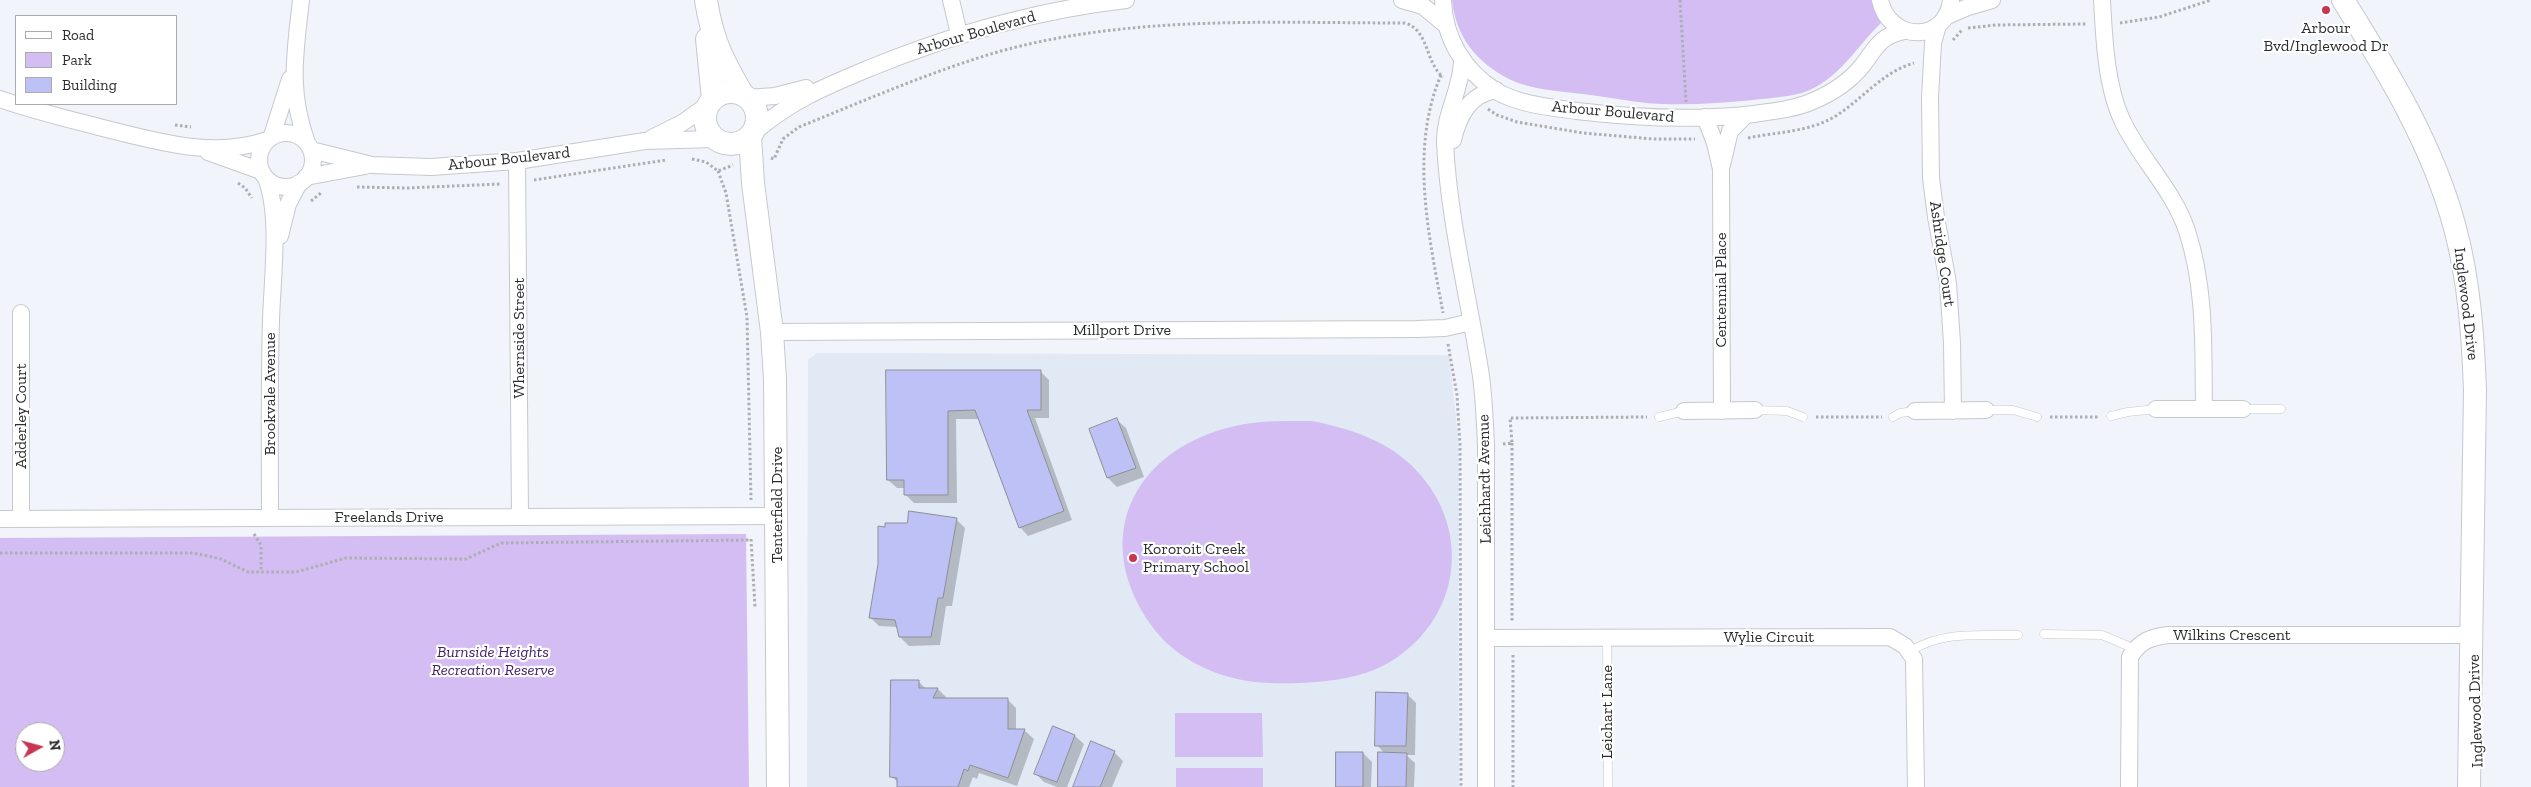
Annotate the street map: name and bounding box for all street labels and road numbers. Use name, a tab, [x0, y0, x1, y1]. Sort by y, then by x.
street label: Arbour Boulevard	[914, 7, 1038, 59]
street label: Arbour Boulevard	[1551, 97, 1675, 127]
street label: Arbour Boulevard	[447, 143, 571, 175]
street label: Ashridge Court	[1925, 200, 1959, 308]
street label: Centennial Place	[1711, 233, 1731, 347]
street label: Inglewood Drive	[2450, 247, 2482, 361]
street label: Whernside Street	[509, 278, 529, 398]
street label: Millport Drive	[1073, 320, 1171, 340]
street label: Brookvale Avenue	[260, 332, 280, 456]
street label: Adderley Court	[11, 363, 31, 469]
street label: Leichhardt Avenue	[1474, 414, 1496, 544]
street label: Tenterfield Drive	[767, 447, 787, 563]
street label: Freelands Drive	[335, 507, 443, 527]
street label: Wilkins Crescent	[2173, 625, 2291, 645]
street label: Wylie Circuit	[1724, 627, 1814, 647]
street label: Inglewood Drive	[2464, 654, 2488, 768]
street label: Leichart Lane	[1597, 665, 1617, 759]

